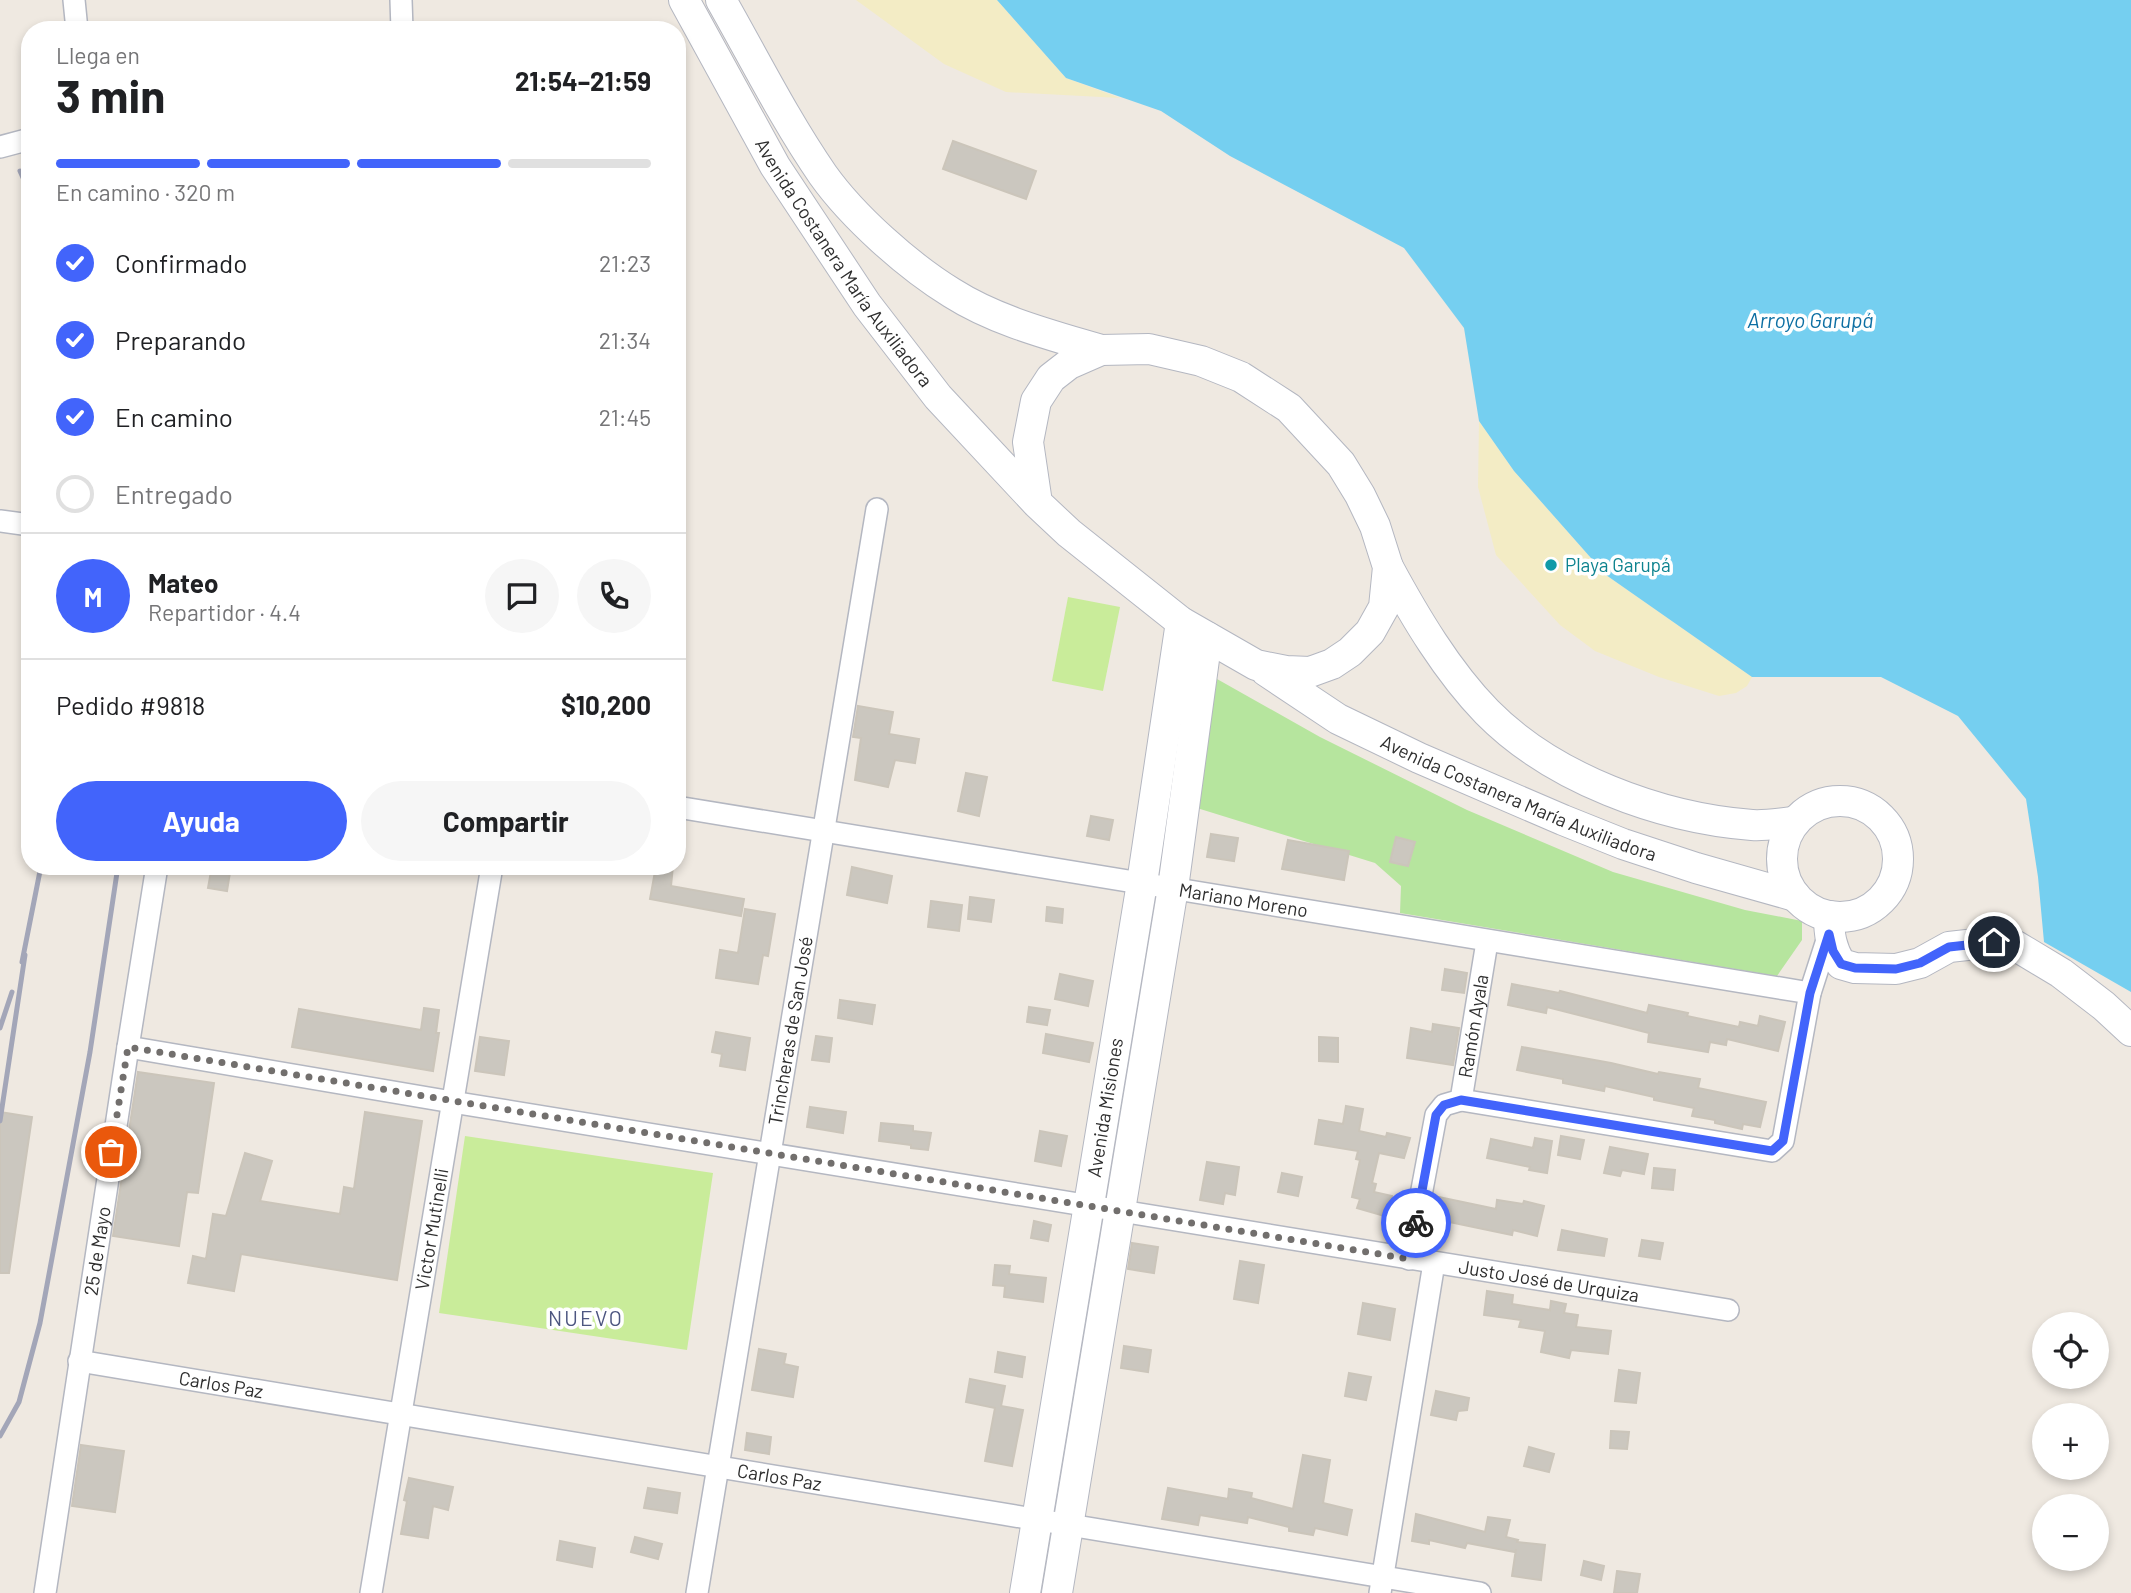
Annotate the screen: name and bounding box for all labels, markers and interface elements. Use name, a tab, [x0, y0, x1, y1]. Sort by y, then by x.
text: Llega en	[56, 41, 140, 69]
text: 21:54–21:59	[515, 65, 651, 96]
text: 3 min	[56, 67, 165, 122]
street label: Avenida Costanera María Auxiliadora	[751, 134, 938, 391]
text: En camino · 320 m	[56, 178, 235, 206]
icon: check	[56, 244, 94, 282]
text: Confirmado	[115, 247, 247, 278]
text: 21:23	[599, 249, 651, 277]
water label: Arroyo Garupá	[1747, 307, 1873, 332]
icon: check	[56, 321, 94, 359]
text: Preparando	[115, 324, 246, 355]
text: 21:34	[599, 326, 651, 354]
icon: check	[56, 398, 94, 436]
text: En camino	[115, 401, 233, 432]
text: 21:45	[599, 403, 651, 431]
text: Entregado	[115, 478, 233, 509]
place label: Playa Garupá	[1565, 553, 1671, 576]
marker: Playa Garupá	[1543, 557, 1559, 573]
button: chat	[485, 559, 559, 633]
button: phone	[577, 559, 651, 633]
text: Mateo	[148, 567, 218, 598]
text: M	[84, 581, 102, 612]
text: Repartidor · 4.4	[148, 598, 301, 626]
text: Pedido #9818	[56, 689, 205, 720]
text: $10,200	[561, 689, 651, 720]
street label: Avenida Costanera María Auxiliadora	[1377, 729, 1660, 865]
button: Ayuda	[56, 781, 347, 861]
button: Compartir	[361, 781, 651, 861]
street label: Mariano Moreno	[1177, 878, 1310, 921]
pin	[1964, 912, 2024, 972]
icon: home	[1975, 923, 2013, 961]
street label: Trincheras de San José	[763, 934, 817, 1127]
street label: Ramón Ayala	[1453, 972, 1493, 1079]
street label: Avenida Misiones	[1082, 1036, 1127, 1179]
pin	[81, 1122, 141, 1182]
icon: bag	[92, 1133, 130, 1171]
street label: Victor Mutinelli	[410, 1166, 453, 1292]
courier	[1381, 1188, 1451, 1258]
icon: bike	[1397, 1204, 1435, 1242]
street label: 25 de Mayo	[78, 1205, 115, 1297]
street label: Justo José de Urquiza	[1457, 1254, 1641, 1306]
district label: NUEVO	[548, 1305, 624, 1330]
map controls	[2032, 1312, 2109, 1571]
button: locate	[2032, 1312, 2109, 1389]
street label: Carlos Paz	[177, 1366, 265, 1402]
button: +	[2032, 1403, 2109, 1480]
street label: Carlos Paz	[736, 1458, 823, 1495]
button: −	[2032, 1494, 2109, 1571]

